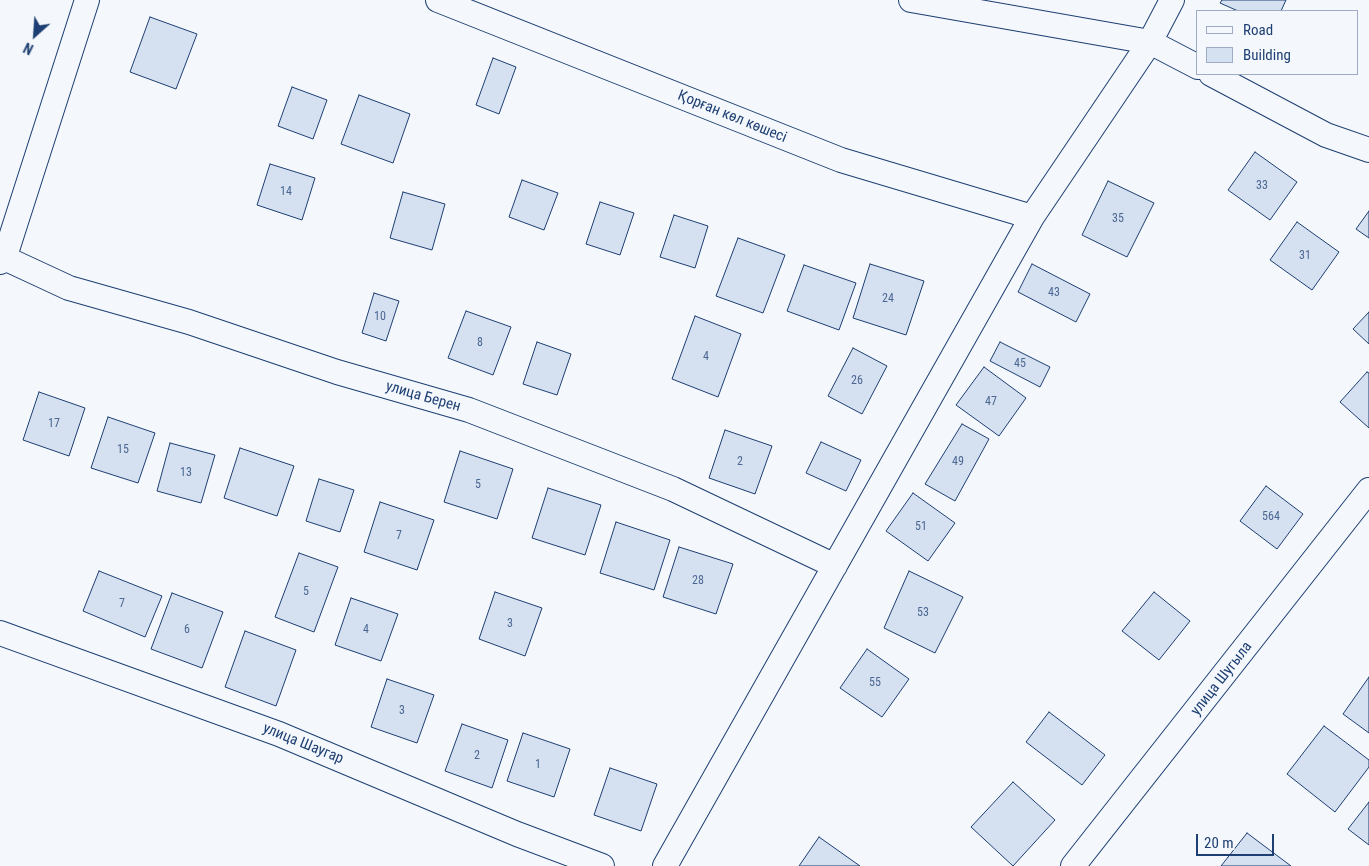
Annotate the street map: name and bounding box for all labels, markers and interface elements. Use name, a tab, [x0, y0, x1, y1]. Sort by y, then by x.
north arrow	[10, 10, 60, 60]
legend	[1196, 10, 1359, 75]
text: Road	[1243, 21, 1273, 39]
text: N	[21, 39, 36, 58]
text: Building	[1243, 46, 1291, 64]
street label: Қорған көл көшесі	[675, 87, 789, 147]
house number: 33	[1256, 179, 1268, 193]
house number: 14	[280, 185, 292, 199]
house number: 35	[1112, 212, 1124, 226]
house number: 31	[1299, 249, 1311, 263]
house number: 43	[1048, 286, 1060, 300]
house number: 24	[882, 292, 894, 306]
house number: 10	[374, 310, 386, 324]
house number: 8	[477, 336, 483, 350]
house number: 4	[703, 350, 709, 364]
house number: 45	[1014, 357, 1026, 371]
house number: 26	[851, 374, 863, 388]
street label: улица Берен	[383, 378, 463, 416]
house number: 47	[985, 395, 997, 409]
house number: 17	[48, 417, 60, 431]
house number: 15	[117, 443, 129, 457]
house number: 2	[737, 455, 743, 469]
house number: 49	[952, 455, 964, 469]
house number: 13	[180, 466, 192, 480]
house number: 5	[475, 478, 481, 492]
house number: 564	[1262, 510, 1280, 524]
house number: 51	[915, 520, 927, 534]
house number: 7	[396, 529, 402, 543]
house number: 28	[692, 574, 704, 588]
house number: 5	[303, 585, 309, 599]
house number: 7	[119, 597, 125, 611]
house number: 53	[917, 606, 929, 620]
house number: 3	[507, 617, 513, 631]
house number: 6	[184, 623, 190, 637]
house number: 4	[363, 623, 369, 637]
street label: улица Шугыла	[1188, 638, 1256, 720]
house number: 55	[869, 676, 881, 690]
house number: 3	[399, 704, 405, 718]
street label: улица Шаугар	[260, 720, 346, 768]
house number: 2	[474, 749, 480, 763]
house number: 1	[535, 758, 541, 772]
scale bar	[1199, 824, 1276, 856]
text: 20 m	[1204, 834, 1234, 852]

